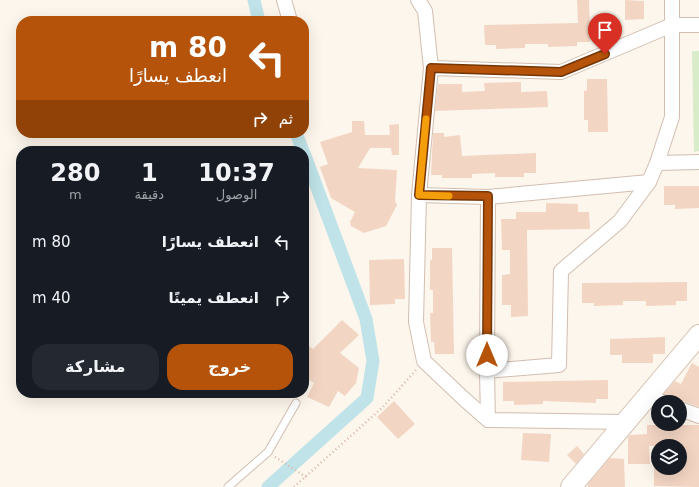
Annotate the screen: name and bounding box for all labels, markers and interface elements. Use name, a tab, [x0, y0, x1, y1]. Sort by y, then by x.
pin	[588, 13, 622, 54]
icon: arrive	[594, 19, 616, 41]
text: 80 m	[149, 31, 227, 64]
icon: left	[241, 32, 293, 84]
text: انعطف يسارًا	[129, 65, 227, 86]
icon: right	[249, 108, 271, 130]
text: ثم	[279, 110, 293, 128]
text: 280	[50, 159, 100, 187]
text: 1	[141, 159, 158, 187]
text: 10:37	[198, 159, 275, 187]
text: m	[69, 187, 82, 202]
text: دقيقة	[135, 187, 164, 202]
text: الوصول	[216, 187, 257, 202]
icon: left	[271, 231, 293, 253]
text: 80 m	[32, 233, 71, 251]
text: انعطف يسارًا	[162, 233, 259, 251]
icon: right	[271, 287, 293, 309]
text: 40 m	[32, 289, 71, 307]
text: انعطف يمينًا	[168, 289, 259, 307]
position arrow	[466, 334, 508, 376]
button: مشاركة	[32, 344, 159, 390]
button: خروج	[167, 344, 293, 390]
map controls	[651, 395, 687, 475]
button: search	[651, 395, 687, 431]
button: layers	[651, 439, 687, 475]

